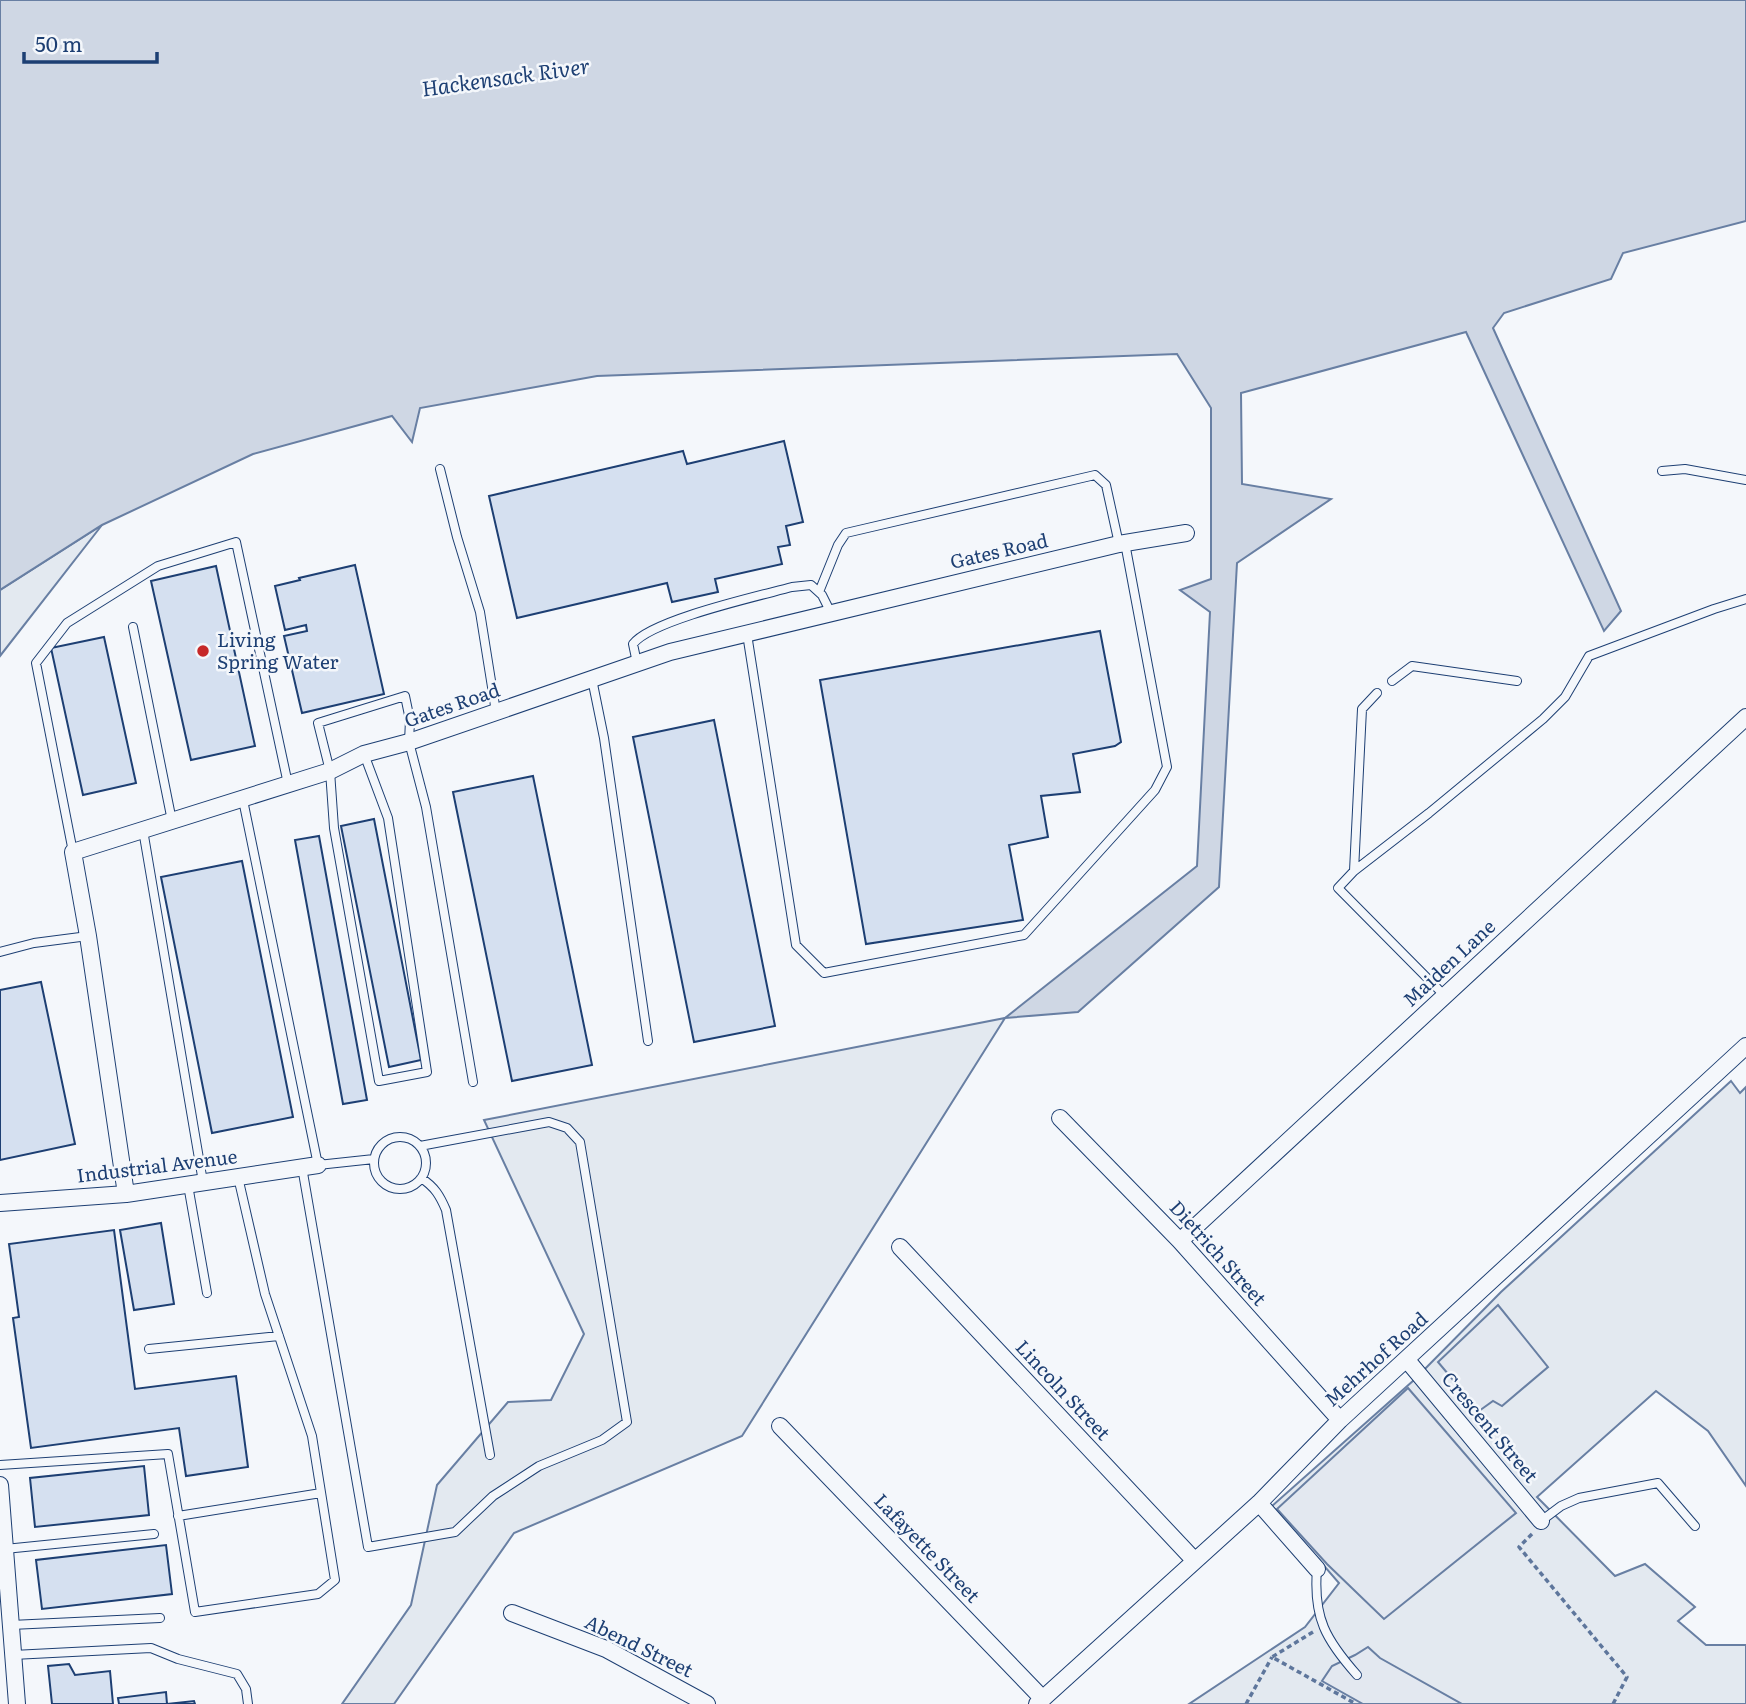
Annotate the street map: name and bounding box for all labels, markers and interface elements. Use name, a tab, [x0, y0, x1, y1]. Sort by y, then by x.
scale bar	[24, 21, 158, 65]
text: 50 m	[35, 27, 82, 58]
water label: Hackensack River	[420, 48, 592, 103]
street label: Gates Road	[947, 525, 1051, 575]
place label: Living Spring Water	[217, 625, 339, 675]
marker: Living Spring Water	[195, 643, 211, 659]
street label: Gates Road	[400, 674, 504, 734]
street label: Maiden Lane	[1396, 912, 1501, 1012]
street label: Industrial Avenue	[75, 1141, 239, 1189]
street label: Dietrich Street	[1164, 1193, 1274, 1311]
street label: Mehrhof Road	[1318, 1304, 1433, 1412]
street label: Lincoln Street	[1010, 1333, 1118, 1446]
street label: Crescent Street	[1436, 1365, 1546, 1488]
street label: Lafayette Street	[868, 1486, 987, 1608]
street label: Abend Street	[581, 1607, 698, 1683]

